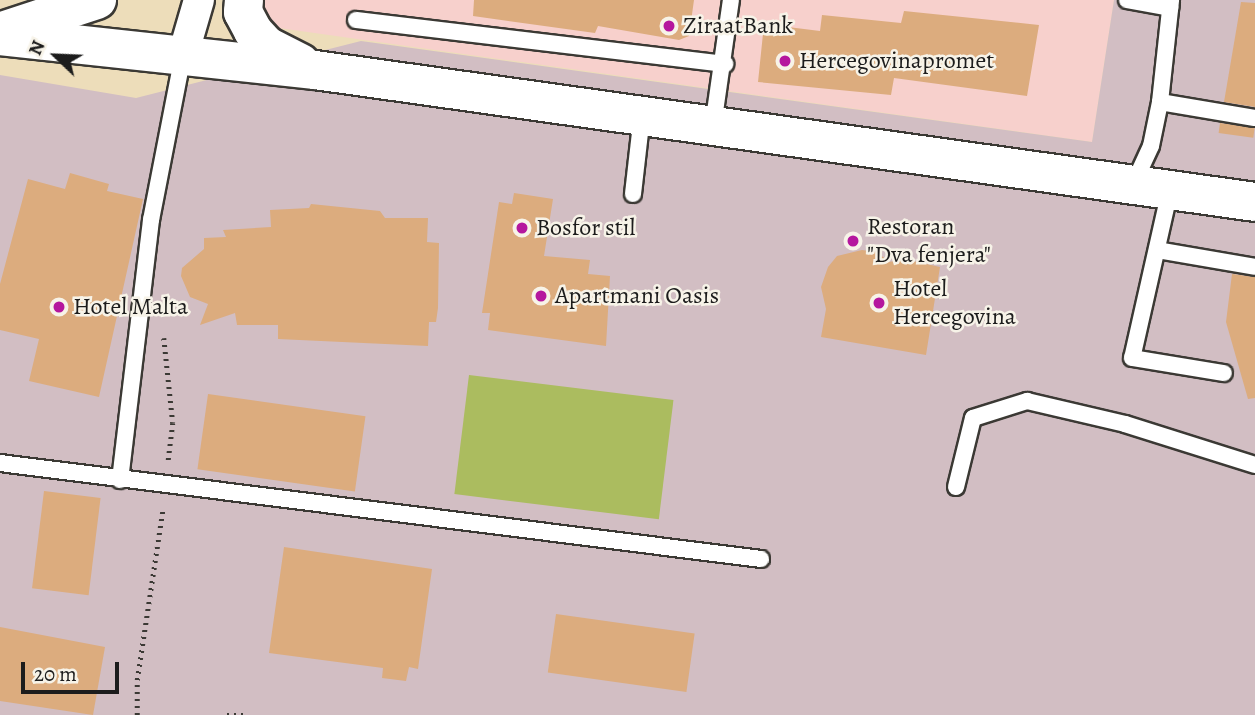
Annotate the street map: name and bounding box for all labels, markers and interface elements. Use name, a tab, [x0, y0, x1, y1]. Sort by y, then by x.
place label: ZiraatBank	[683, 12, 793, 40]
marker: ZiraatBank	[661, 18, 677, 34]
north arrow	[21, 21, 91, 91]
text: N	[22, 36, 51, 59]
place label: Hercegovinapromet	[799, 47, 994, 75]
marker: Hercegovinapromet	[777, 53, 793, 69]
place label: Restoran "Dva fenjera"	[867, 213, 991, 269]
place label: Bosfor stil	[536, 214, 635, 242]
marker: Bosfor stil	[514, 220, 530, 236]
marker: Restoran "Dva fenjera"	[845, 233, 861, 249]
place label: Hotel Hercegovina	[893, 275, 1016, 331]
place label: Apartmani Oasis	[555, 282, 719, 310]
marker: Apartmani Oasis	[533, 288, 549, 304]
place label: Hotel Malta	[73, 293, 188, 321]
marker: Hotel Hercegovina	[871, 295, 887, 311]
marker: Hotel Malta	[51, 299, 67, 315]
scale bar	[24, 648, 122, 692]
text: 20 m	[34, 660, 77, 688]

